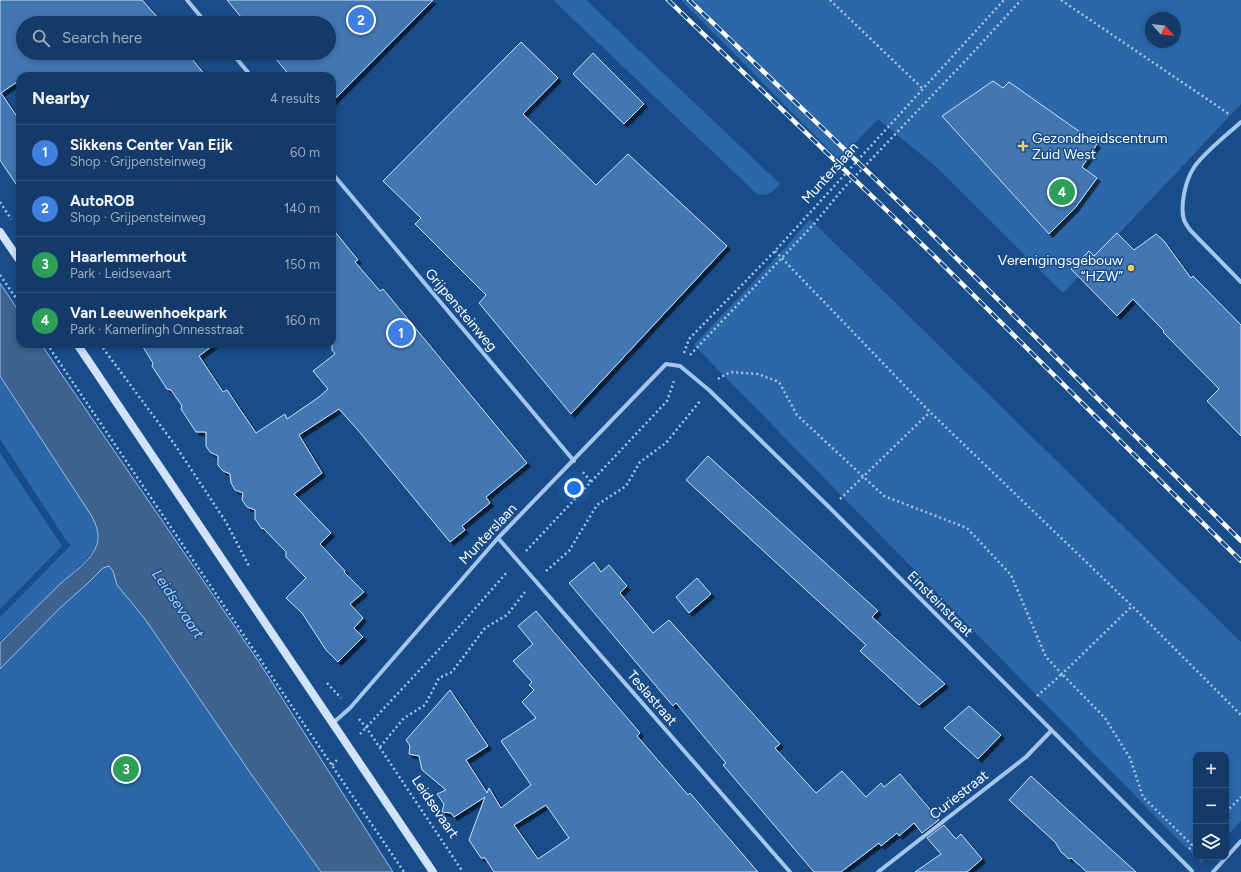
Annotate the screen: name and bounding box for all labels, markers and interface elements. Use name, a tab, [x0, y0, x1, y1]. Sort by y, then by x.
pin: 2	[348, 5, 374, 35]
north arrow	[1145, 12, 1181, 48]
search box	[16, 16, 336, 60]
icon: search	[30, 27, 52, 49]
text: Search here	[62, 29, 142, 47]
text: Nearby	[32, 88, 90, 108]
text: 4 results	[270, 91, 320, 106]
place label: Gezondheidscentrum Zuid West	[1032, 130, 1168, 163]
text: Sikkens Center Van Eijk	[70, 136, 233, 154]
street label: Munterslaan	[798, 139, 862, 207]
marker: Gezondheidscentrum Zuid West	[1017, 140, 1029, 152]
text: 1	[42, 145, 48, 160]
text: 60 m	[290, 145, 320, 160]
text: Shop · Grijpensteinweg	[70, 154, 206, 169]
pin: 4	[1049, 177, 1075, 207]
text: AutoROB	[70, 192, 135, 210]
text: 2	[41, 201, 49, 216]
text: 140 m	[284, 201, 320, 216]
text: Shop · Grijpensteinweg	[70, 210, 206, 225]
text: Haarlemmerhout	[70, 248, 187, 266]
place label: Verenigingsgebouw “HZW”	[998, 252, 1123, 285]
text: 3	[41, 257, 49, 272]
text: 150 m	[285, 257, 320, 272]
marker: Verenigingsgebouw “HZW”	[1126, 263, 1136, 273]
street label: Grijpensteinweg	[421, 265, 501, 355]
text: Park · Leidsevaart	[70, 266, 171, 281]
text: Van Leeuwenhoekpark	[70, 304, 227, 322]
text: 4	[41, 313, 49, 328]
text: 160 m	[285, 313, 320, 328]
pin: 1	[388, 318, 414, 348]
text: Park · Kamerlingh Onnesstraat	[70, 322, 244, 337]
your location	[564, 478, 584, 498]
street label: Munterslaan	[456, 500, 521, 568]
water label: Leidsevaart	[148, 566, 208, 642]
street label: Einsteinstraat	[904, 568, 976, 640]
street label: Teslastraat	[623, 667, 681, 729]
map controls	[1193, 752, 1229, 860]
button: +	[1193, 752, 1229, 788]
pin: 3	[113, 754, 139, 784]
street label: Curiestraat	[926, 767, 992, 823]
street label: Leidsevaart	[408, 772, 462, 842]
button: −	[1193, 788, 1229, 824]
button: layers	[1193, 824, 1229, 860]

